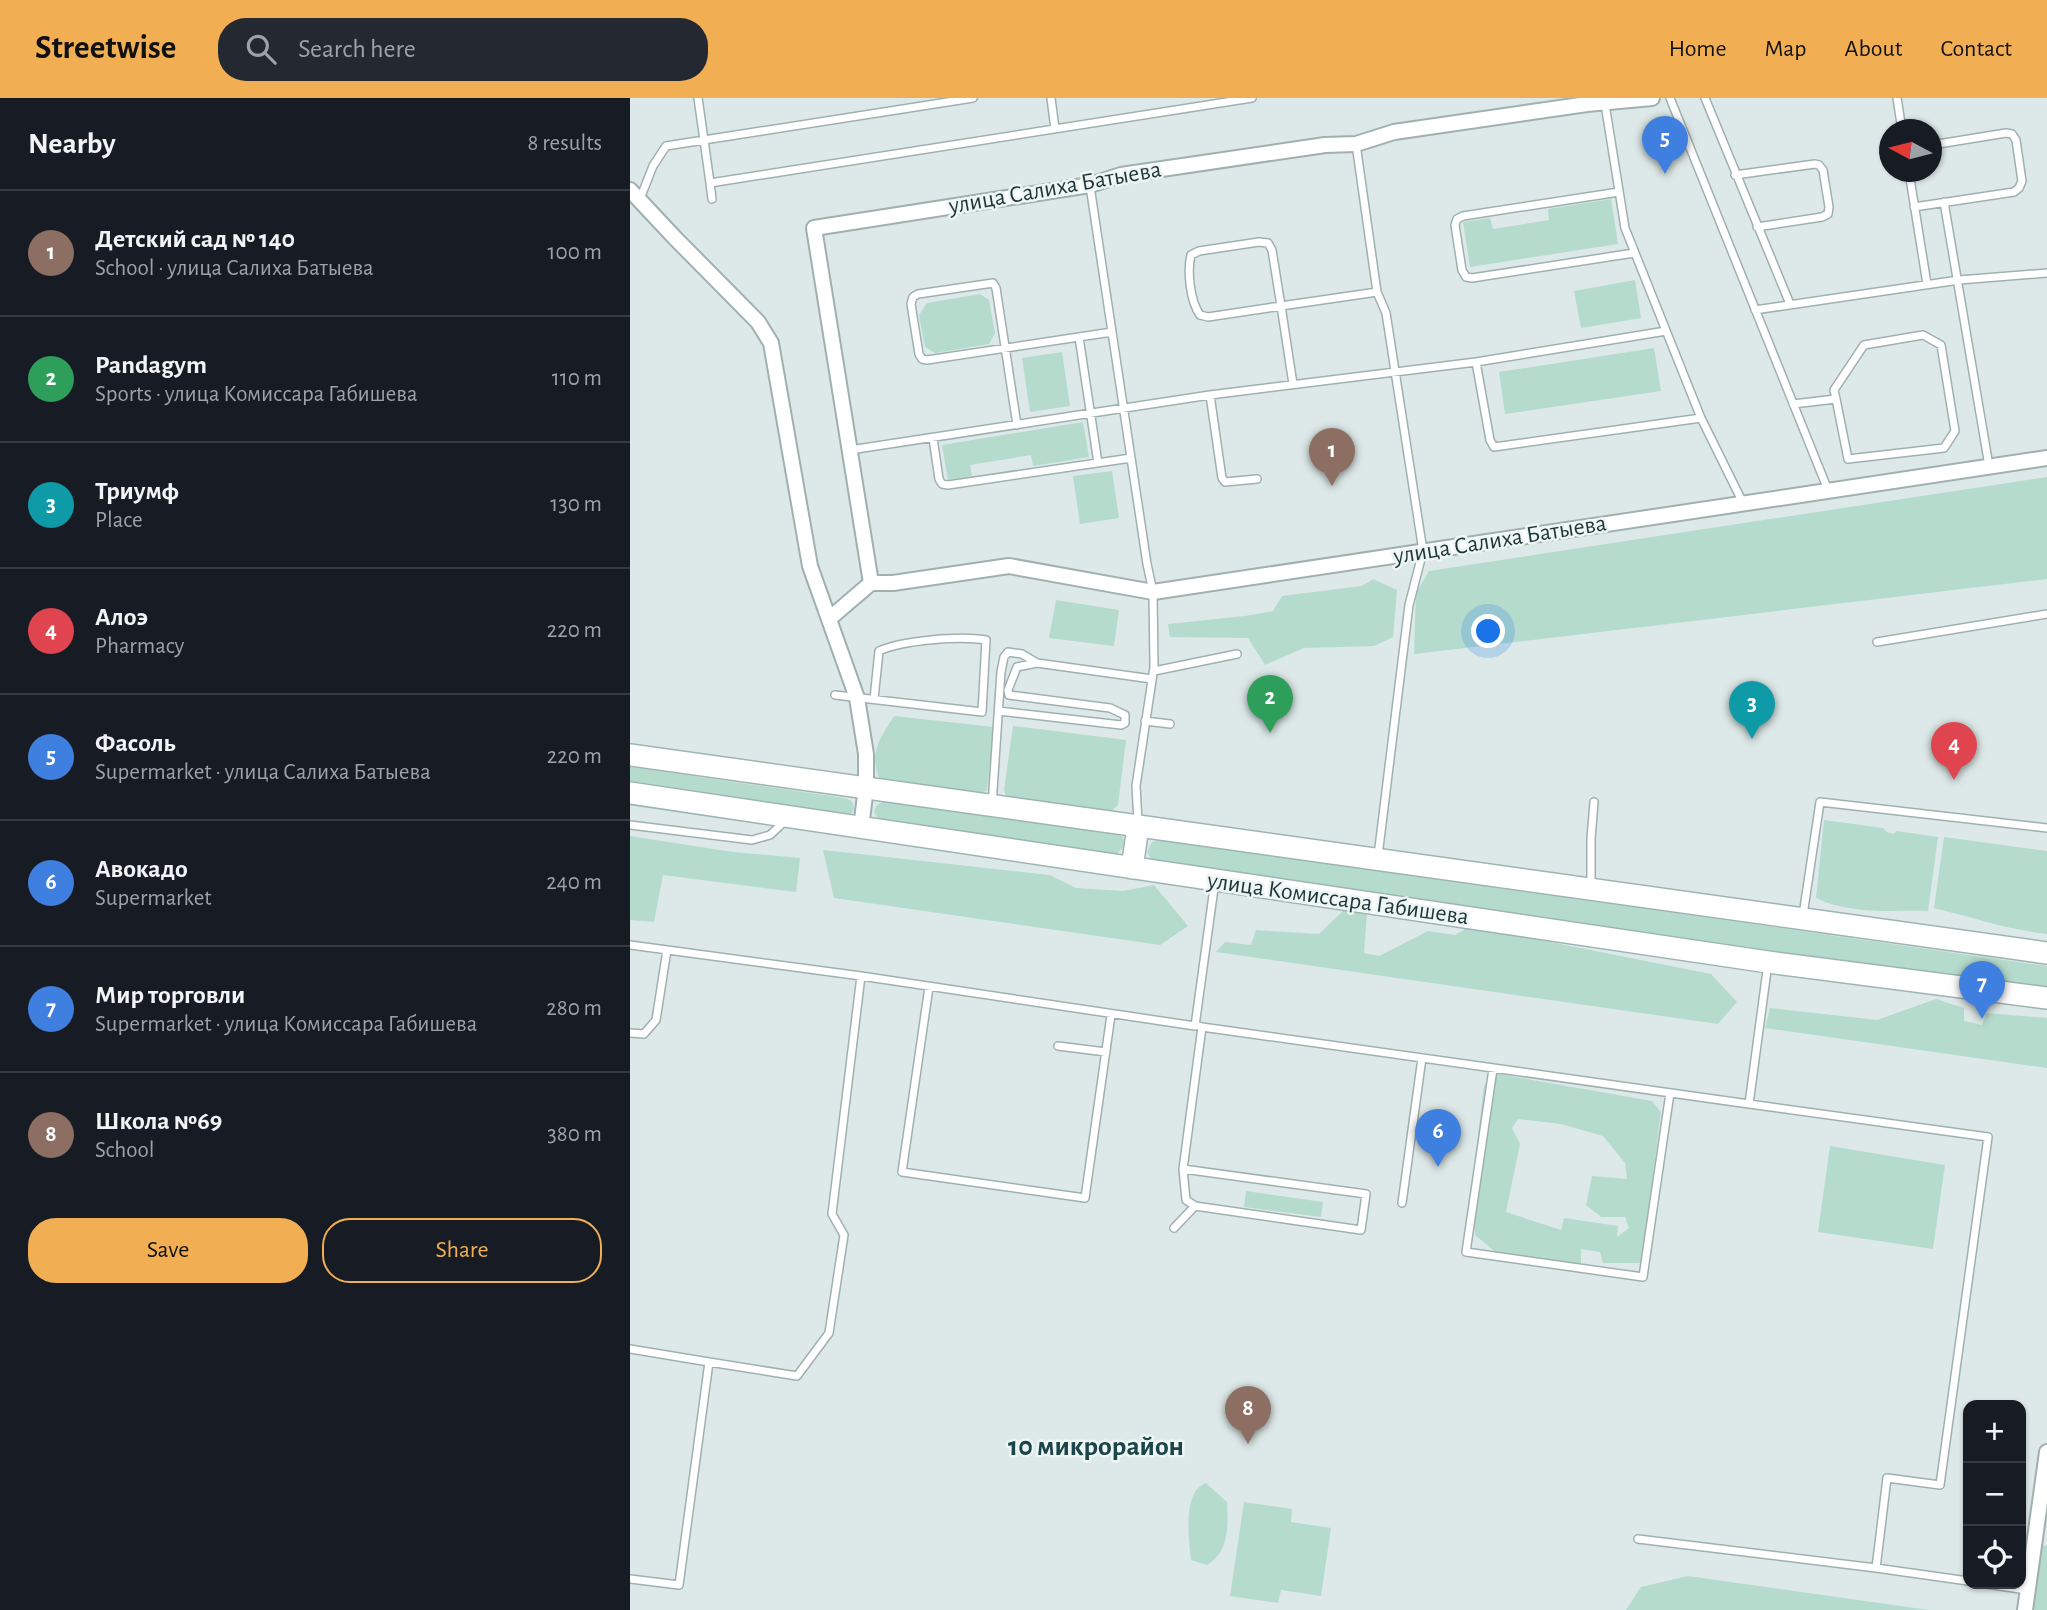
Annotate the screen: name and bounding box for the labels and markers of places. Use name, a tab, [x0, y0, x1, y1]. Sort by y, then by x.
pin: 5	[1642, 116, 1688, 174]
pin: 1	[1309, 428, 1355, 486]
pin: 2	[1247, 675, 1293, 733]
pin: 3	[1729, 681, 1775, 739]
pin: 4	[1931, 722, 1977, 780]
pin: 7	[1959, 961, 2005, 1019]
pin: 6	[1415, 1109, 1461, 1167]
pin: 8	[1225, 1386, 1271, 1444]

